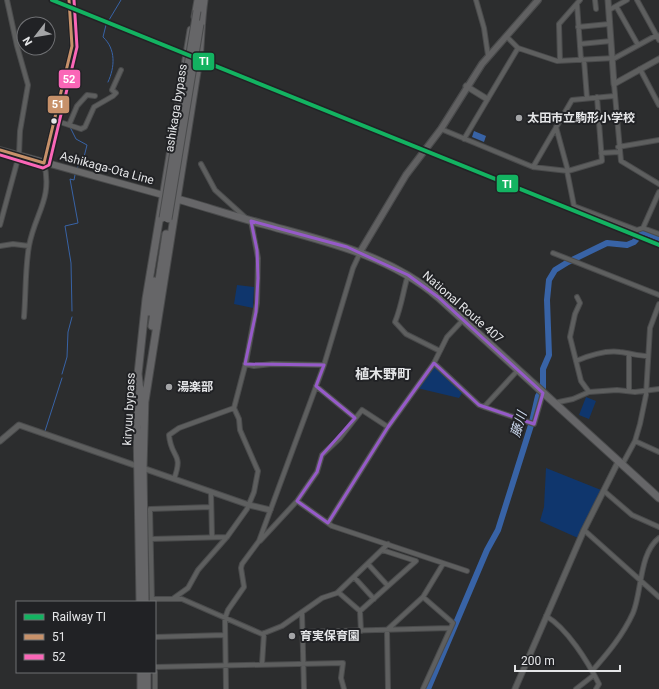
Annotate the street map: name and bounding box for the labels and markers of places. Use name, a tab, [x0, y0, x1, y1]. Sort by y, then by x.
place label: 太田市立駒形小学校	[527, 111, 635, 125]
marker: 太田市立駒形小学校	[514, 113, 524, 123]
unlabelled marker	[49, 116, 59, 126]
place label: 湯楽部	[177, 380, 213, 394]
marker: 湯楽部	[164, 382, 174, 392]
place label: 育実保育園	[300, 629, 360, 643]
marker: 育実保育園	[287, 631, 297, 641]

